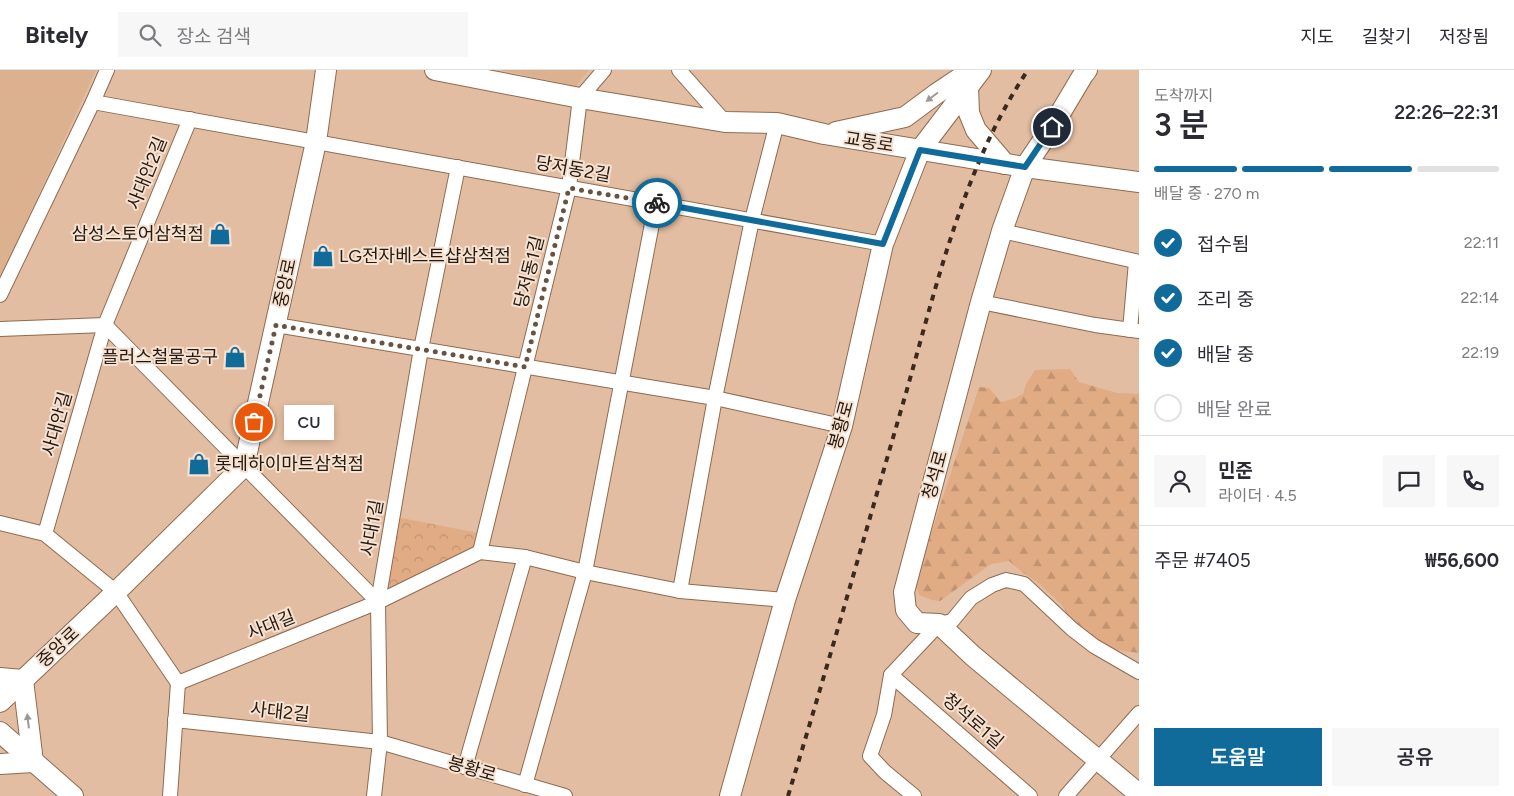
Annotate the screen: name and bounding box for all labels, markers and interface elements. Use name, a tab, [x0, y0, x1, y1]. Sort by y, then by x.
search box	[118, 12, 468, 57]
text: Bitely	[25, 20, 88, 49]
icon: search	[136, 21, 164, 49]
text: 장소 검색	[176, 25, 251, 48]
text: 지도	[1301, 26, 1334, 48]
text: 길찾기	[1362, 26, 1411, 48]
text: 저장됨	[1439, 26, 1489, 48]
text: 도착까지	[1154, 86, 1213, 105]
one-way arrow	[926, 92, 939, 103]
text: 22:26–22:31	[1394, 101, 1499, 124]
pin	[1031, 106, 1073, 148]
text: 3 분	[1154, 106, 1209, 144]
icon: home	[1038, 113, 1066, 141]
street label: 교동로	[843, 127, 895, 157]
street label: 사대안2길	[123, 134, 171, 212]
street label: 당저동2길	[534, 152, 612, 186]
courier	[632, 178, 682, 228]
text: 배달 중 · 270 m	[1154, 184, 1259, 203]
icon: bike	[643, 189, 671, 217]
shop icon: 삼성스토어삼척점	[207, 221, 233, 247]
place label: 삼성스토어삼척점	[72, 223, 204, 245]
icon: check	[1154, 229, 1182, 257]
text: 접수됨	[1197, 233, 1249, 256]
text: 22:11	[1464, 233, 1499, 252]
street label: 당저동1길	[509, 234, 549, 310]
shop icon: LG전자베스트샵삼척점	[310, 243, 336, 269]
place label: LG전자베스트샵삼척점	[339, 245, 511, 267]
street label: 중앙로	[269, 256, 301, 310]
icon: check	[1154, 284, 1182, 312]
text: 조리 중	[1197, 288, 1254, 311]
text: 22:14	[1461, 288, 1499, 307]
icon: check	[1154, 339, 1182, 367]
text: 배달 중	[1197, 343, 1254, 366]
text: 22:19	[1461, 343, 1499, 362]
shop icon: 플러스철물공구	[222, 344, 248, 370]
place label: 플러스철물공구	[102, 346, 218, 368]
street label: 사대안길	[37, 389, 77, 459]
street label: 봉황로	[824, 398, 858, 452]
text: 배달 완료	[1197, 398, 1272, 421]
pin	[233, 401, 275, 443]
callout: CU	[284, 404, 334, 440]
icon: bag	[240, 408, 268, 436]
text: CU	[298, 413, 320, 432]
street label: 청석로	[918, 448, 952, 502]
shop icon: 롯데하이마트삼척점	[186, 451, 212, 477]
place label: 롯데하이마트삼척점	[215, 453, 364, 475]
button: person	[1154, 455, 1206, 507]
button: chat	[1383, 455, 1435, 507]
button: phone	[1447, 455, 1499, 507]
text: 민준	[1218, 459, 1253, 482]
text: 라이더 · 4.5	[1218, 486, 1297, 505]
street label: 사대1길	[356, 498, 388, 558]
text: 주문 #7405	[1154, 549, 1251, 572]
text: ₩56,600	[1425, 549, 1499, 572]
street label: 사대길	[244, 605, 298, 645]
street label: 중앙로	[32, 622, 84, 672]
street label: 청석로1길	[938, 689, 1008, 753]
street label: 사대2길	[249, 698, 311, 726]
one-way arrow	[24, 713, 32, 729]
button: 도움말	[1154, 728, 1322, 786]
button: 공유	[1332, 728, 1499, 786]
street label: 봉황로	[445, 752, 499, 786]

